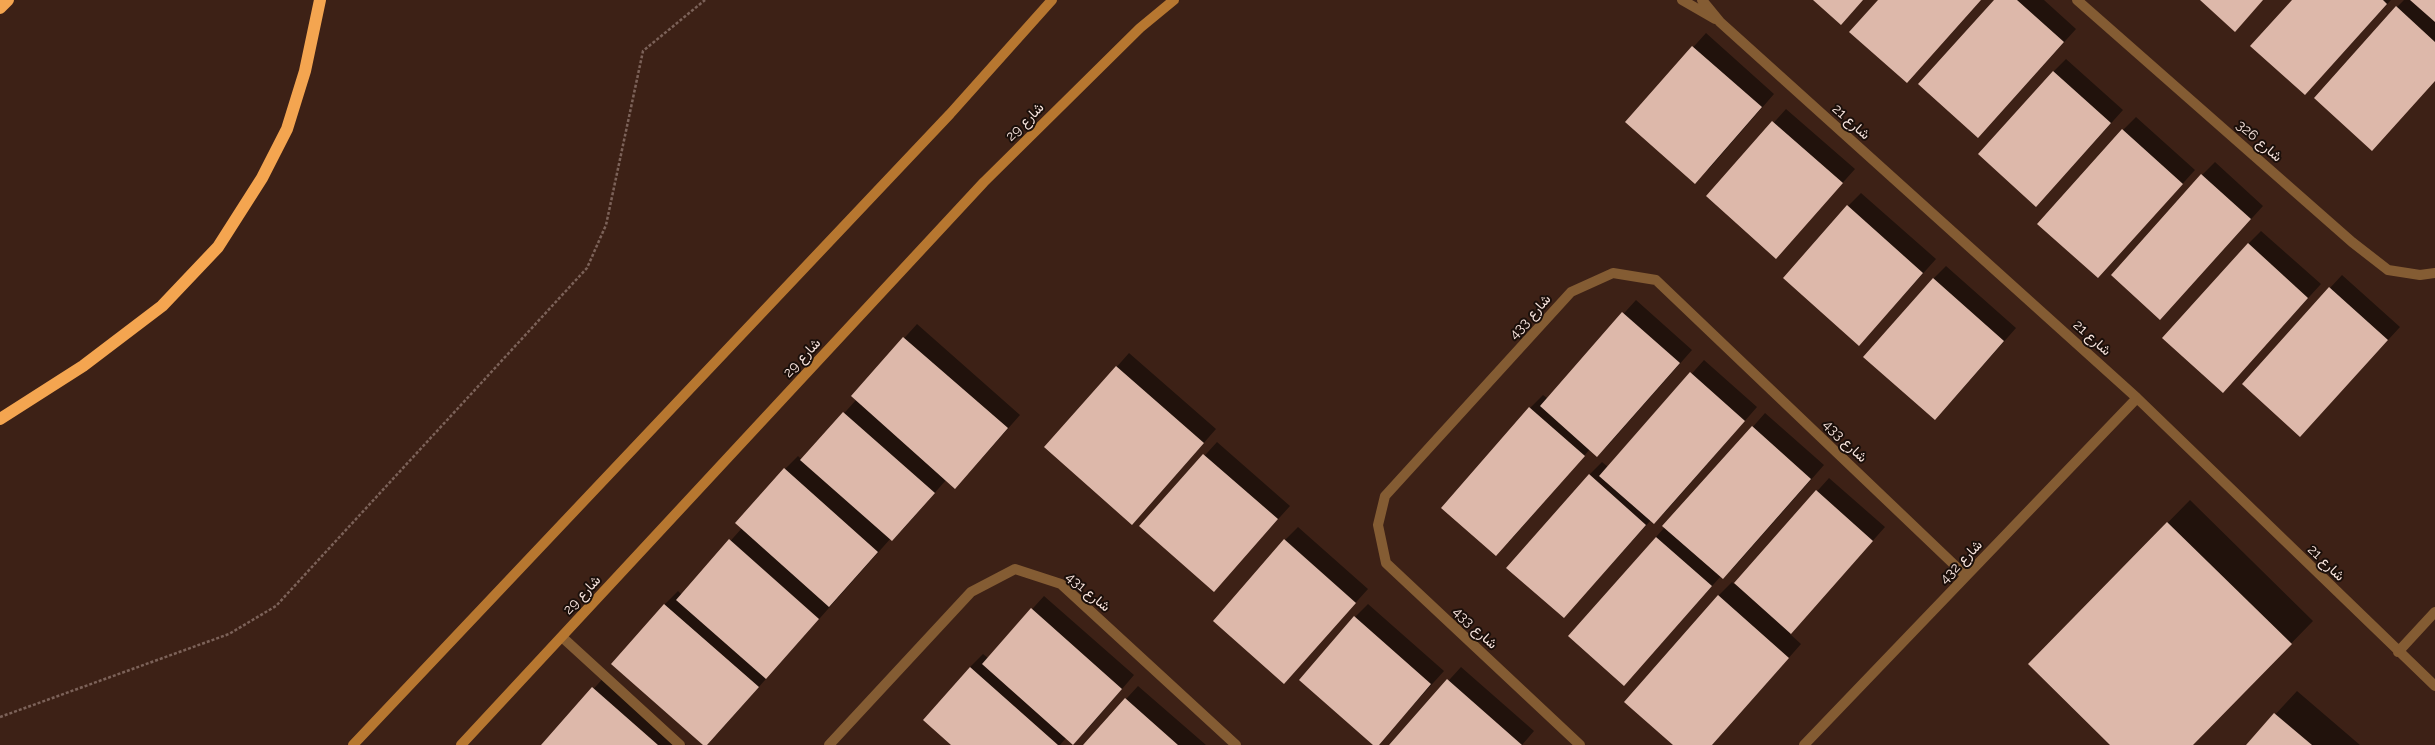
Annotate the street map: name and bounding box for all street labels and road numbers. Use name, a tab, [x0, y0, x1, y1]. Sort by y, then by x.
street label: شارع 29	[1002, 99, 1048, 145]
street label: شارع 21	[1829, 101, 1873, 143]
street label: شارع 326	[2233, 117, 2285, 165]
street label: شارع 433	[1506, 291, 1554, 343]
street label: شارع 21	[2070, 317, 2114, 359]
street label: شارع 29	[780, 335, 824, 381]
street label: شارع 433	[1820, 416, 1870, 466]
street label: شارع 432	[1936, 537, 1986, 587]
street label: شارع 21	[2304, 541, 2348, 585]
street label: شارع 431	[1062, 569, 1114, 615]
street label: شارع 29	[560, 572, 604, 618]
street label: شارع 433	[1449, 603, 1501, 653]

